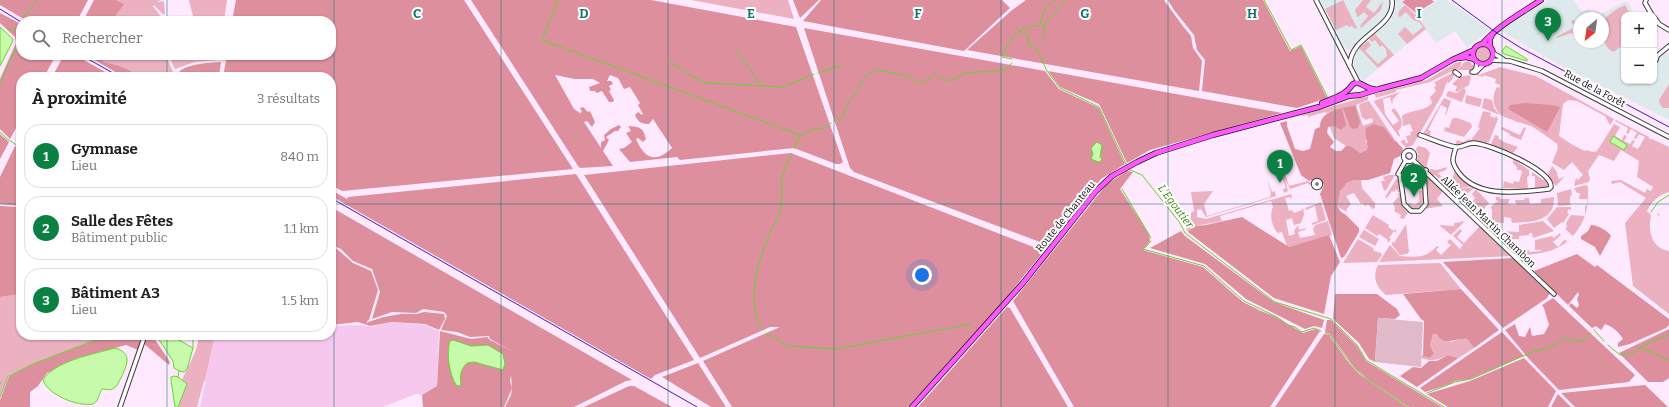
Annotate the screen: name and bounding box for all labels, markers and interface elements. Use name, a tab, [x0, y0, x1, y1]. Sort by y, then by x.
text: C	[413, 6, 421, 21]
text: D	[579, 6, 589, 21]
text: E	[747, 6, 755, 21]
text: F	[914, 6, 922, 21]
text: G	[1080, 6, 1090, 21]
text: H	[1247, 6, 1257, 21]
text: I	[1417, 6, 1422, 21]
pin: 3	[1535, 8, 1561, 41]
north arrow	[1573, 12, 1609, 48]
map controls	[1621, 12, 1657, 84]
button: +	[1621, 12, 1657, 48]
search box	[16, 16, 336, 60]
icon: search	[30, 27, 52, 49]
text: Rechercher	[62, 29, 143, 47]
button: −	[1621, 48, 1657, 84]
street label: Rue de la Forêt	[1562, 67, 1628, 110]
text: À proximité	[32, 88, 127, 109]
text: 3 résultats	[257, 91, 320, 106]
text: Gymnase	[71, 140, 138, 158]
text: 1	[43, 149, 49, 164]
text: 840 m	[280, 149, 319, 164]
pin: 1	[1267, 150, 1293, 183]
text: Lieu	[71, 158, 97, 173]
pin: 2	[1401, 164, 1427, 197]
street label: Allée Jean Martin Chambon	[1438, 173, 1539, 271]
street label: Route de Chanteau	[1034, 179, 1098, 254]
water label: L'Egoutier	[1155, 182, 1196, 231]
text: Salle des Fêtes	[71, 212, 173, 230]
text: 2	[42, 221, 50, 236]
text: 1.1 km	[284, 221, 319, 236]
text: Bâtiment public	[71, 230, 167, 245]
your location	[912, 265, 932, 285]
text: Bâtiment A3	[71, 284, 160, 302]
text: 3	[42, 293, 50, 308]
text: 1.5 km	[282, 293, 319, 308]
text: Lieu	[71, 302, 97, 317]

